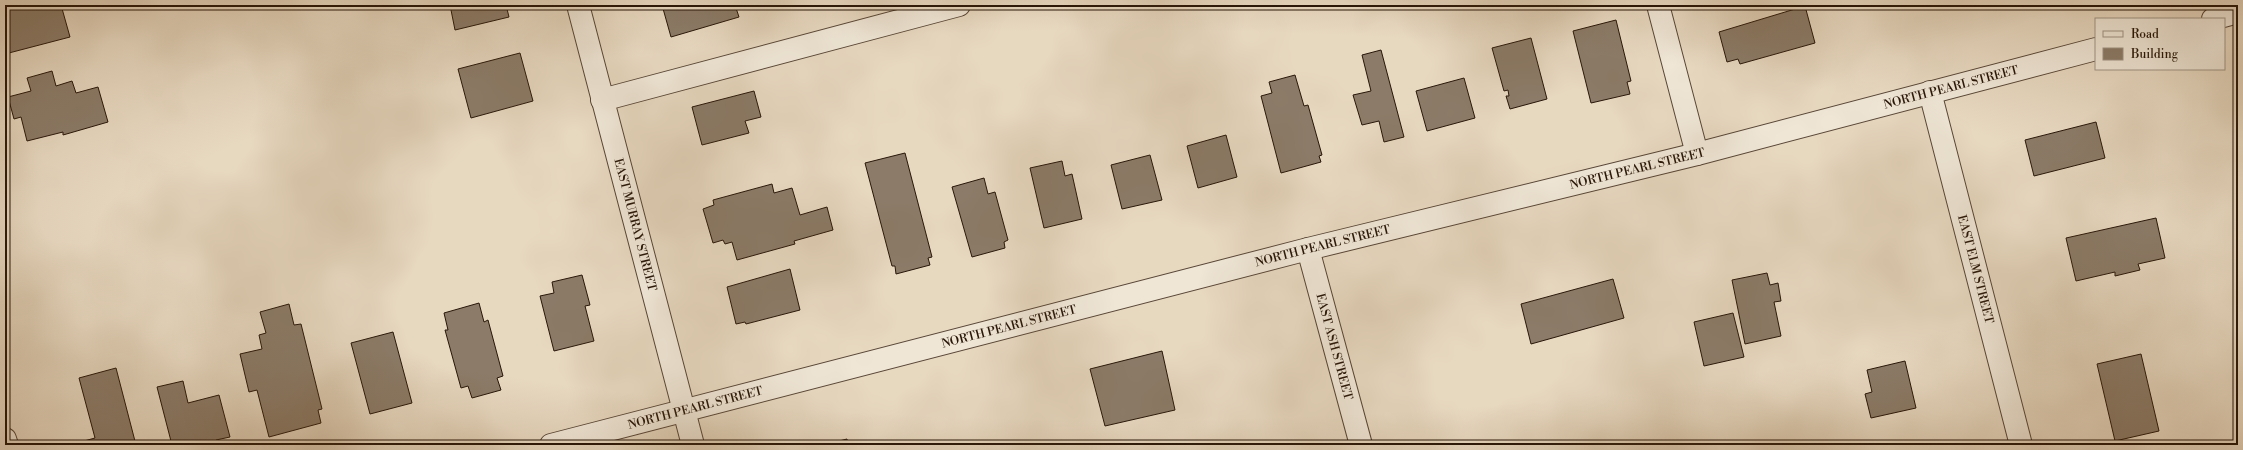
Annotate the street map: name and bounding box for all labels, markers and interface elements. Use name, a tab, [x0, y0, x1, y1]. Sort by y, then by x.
legend	[2095, 18, 2225, 70]
text: Road	[2131, 27, 2159, 42]
text: Building	[2130, 47, 2179, 62]
street label: NORTH PEARL STREET	[1882, 63, 2021, 113]
street label: NORTH PEARL STREET	[1568, 145, 1707, 193]
street label: EAST MURRAY STREET	[610, 157, 660, 293]
street label: EAST ELM STREET	[1954, 213, 1997, 326]
street label: NORTH PEARL STREET	[1254, 222, 1393, 270]
street label: EAST ASH STREET	[1312, 292, 1356, 402]
street label: NORTH PEARL STREET	[940, 302, 1079, 352]
street label: NORTH PEARL STREET	[626, 383, 765, 433]

